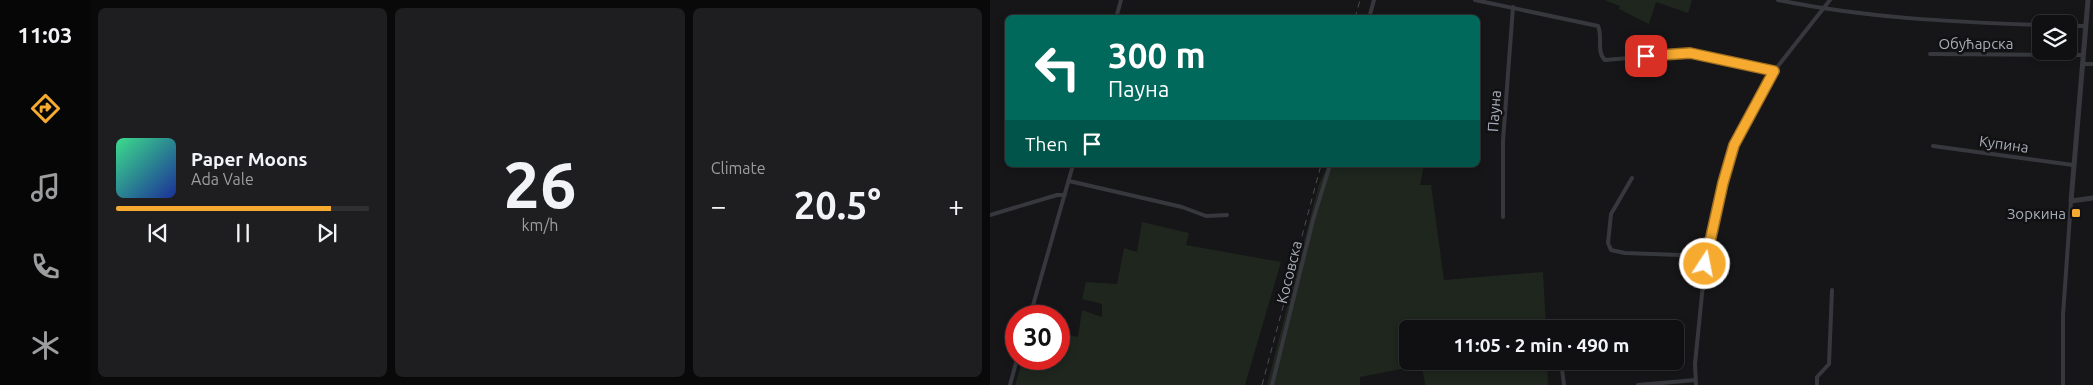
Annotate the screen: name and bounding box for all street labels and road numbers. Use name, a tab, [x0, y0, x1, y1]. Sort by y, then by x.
street label: Обућарска	[1938, 35, 2014, 52]
street label: Пауна	[1484, 90, 1504, 132]
street label: Купина	[1978, 132, 2030, 156]
street label: Косовска	[1273, 239, 1305, 305]

